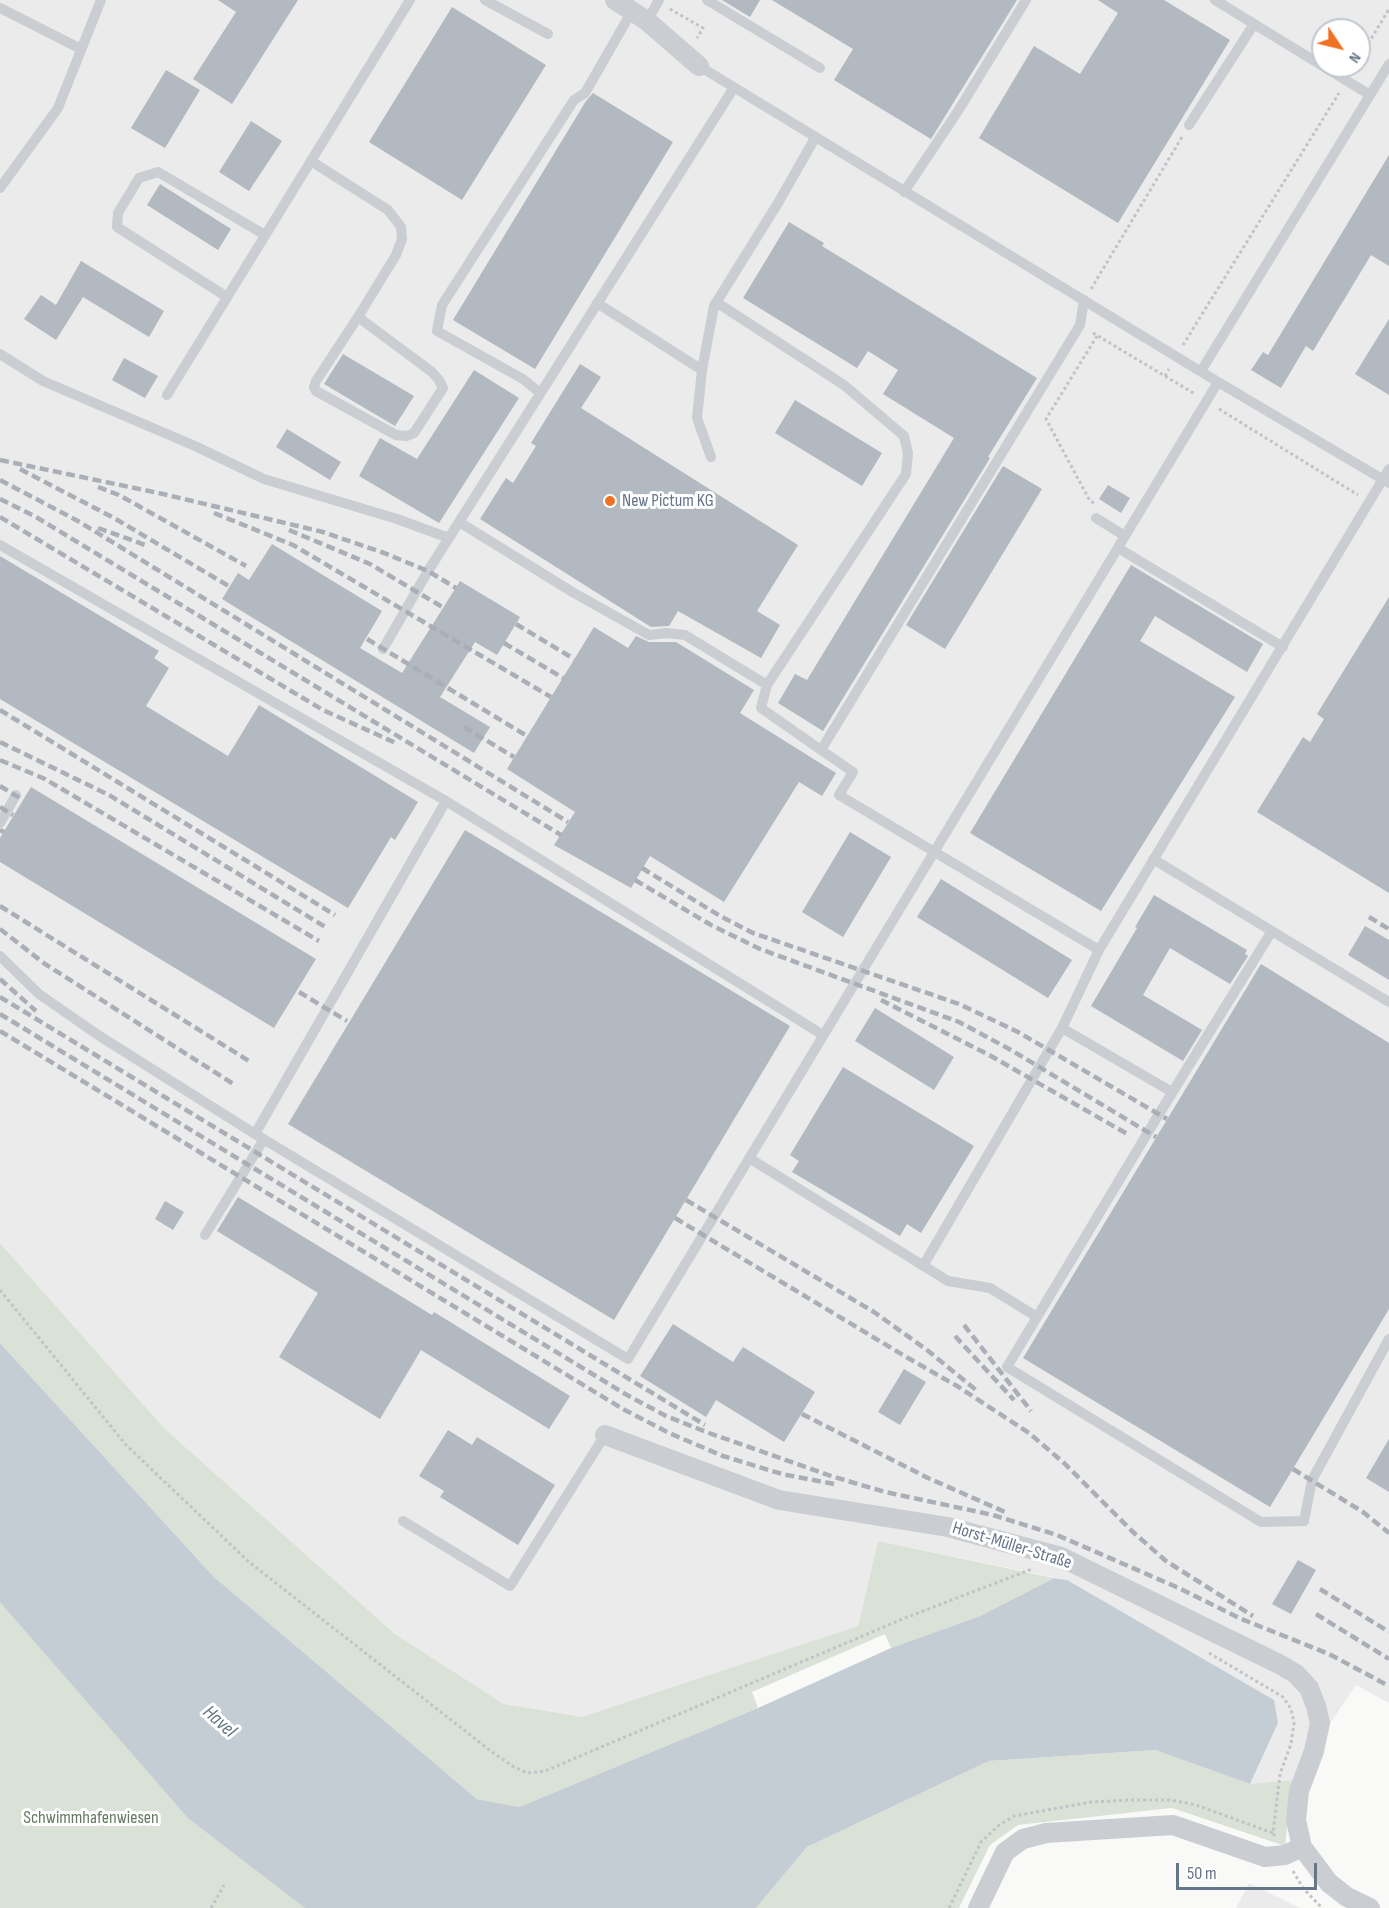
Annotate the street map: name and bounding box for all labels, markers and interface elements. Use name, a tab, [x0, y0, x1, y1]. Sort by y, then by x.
north arrow	[1311, 18, 1371, 78]
text: N	[1344, 49, 1365, 66]
place label: New Pictum KG	[622, 490, 714, 512]
marker: New Pictum KG	[603, 494, 617, 508]
street label: Horst-Müller-Straße	[950, 1518, 1074, 1574]
water label: Havel	[197, 1701, 241, 1743]
park label: Schwimmhafenwiesen	[23, 1807, 159, 1829]
scale bar	[1179, 1851, 1320, 1889]
text: 50 m	[1187, 1863, 1217, 1884]

